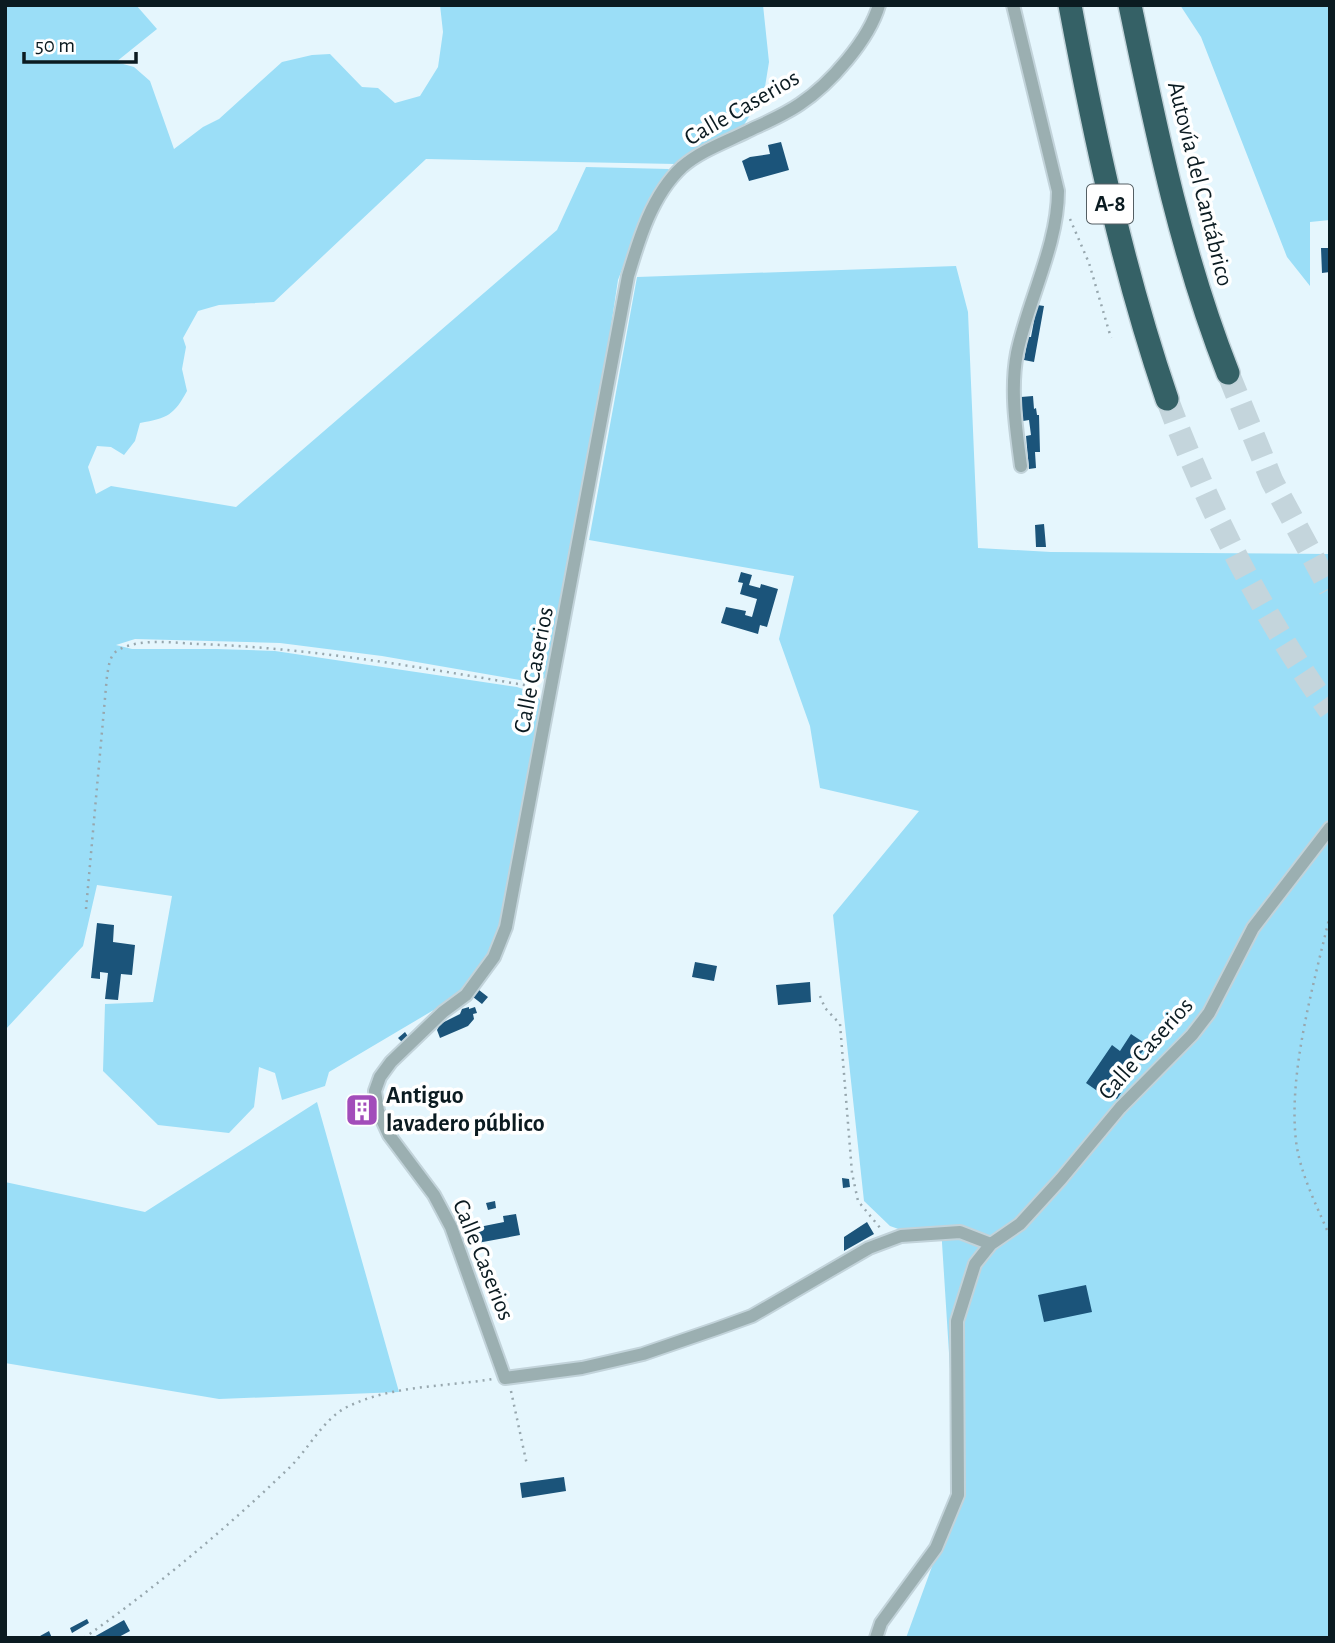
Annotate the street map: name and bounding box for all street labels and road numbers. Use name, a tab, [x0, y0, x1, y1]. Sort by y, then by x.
street label: Calle Caserios	[680, 66, 804, 150]
street label: Autovía del Cantábrico	[1163, 79, 1237, 289]
road number: A-8	[1087, 184, 1133, 224]
street label: Calle Caserios	[510, 605, 558, 735]
street label: Calle Caserios	[1094, 993, 1198, 1105]
street label: Calle Caserios	[448, 1196, 518, 1324]

